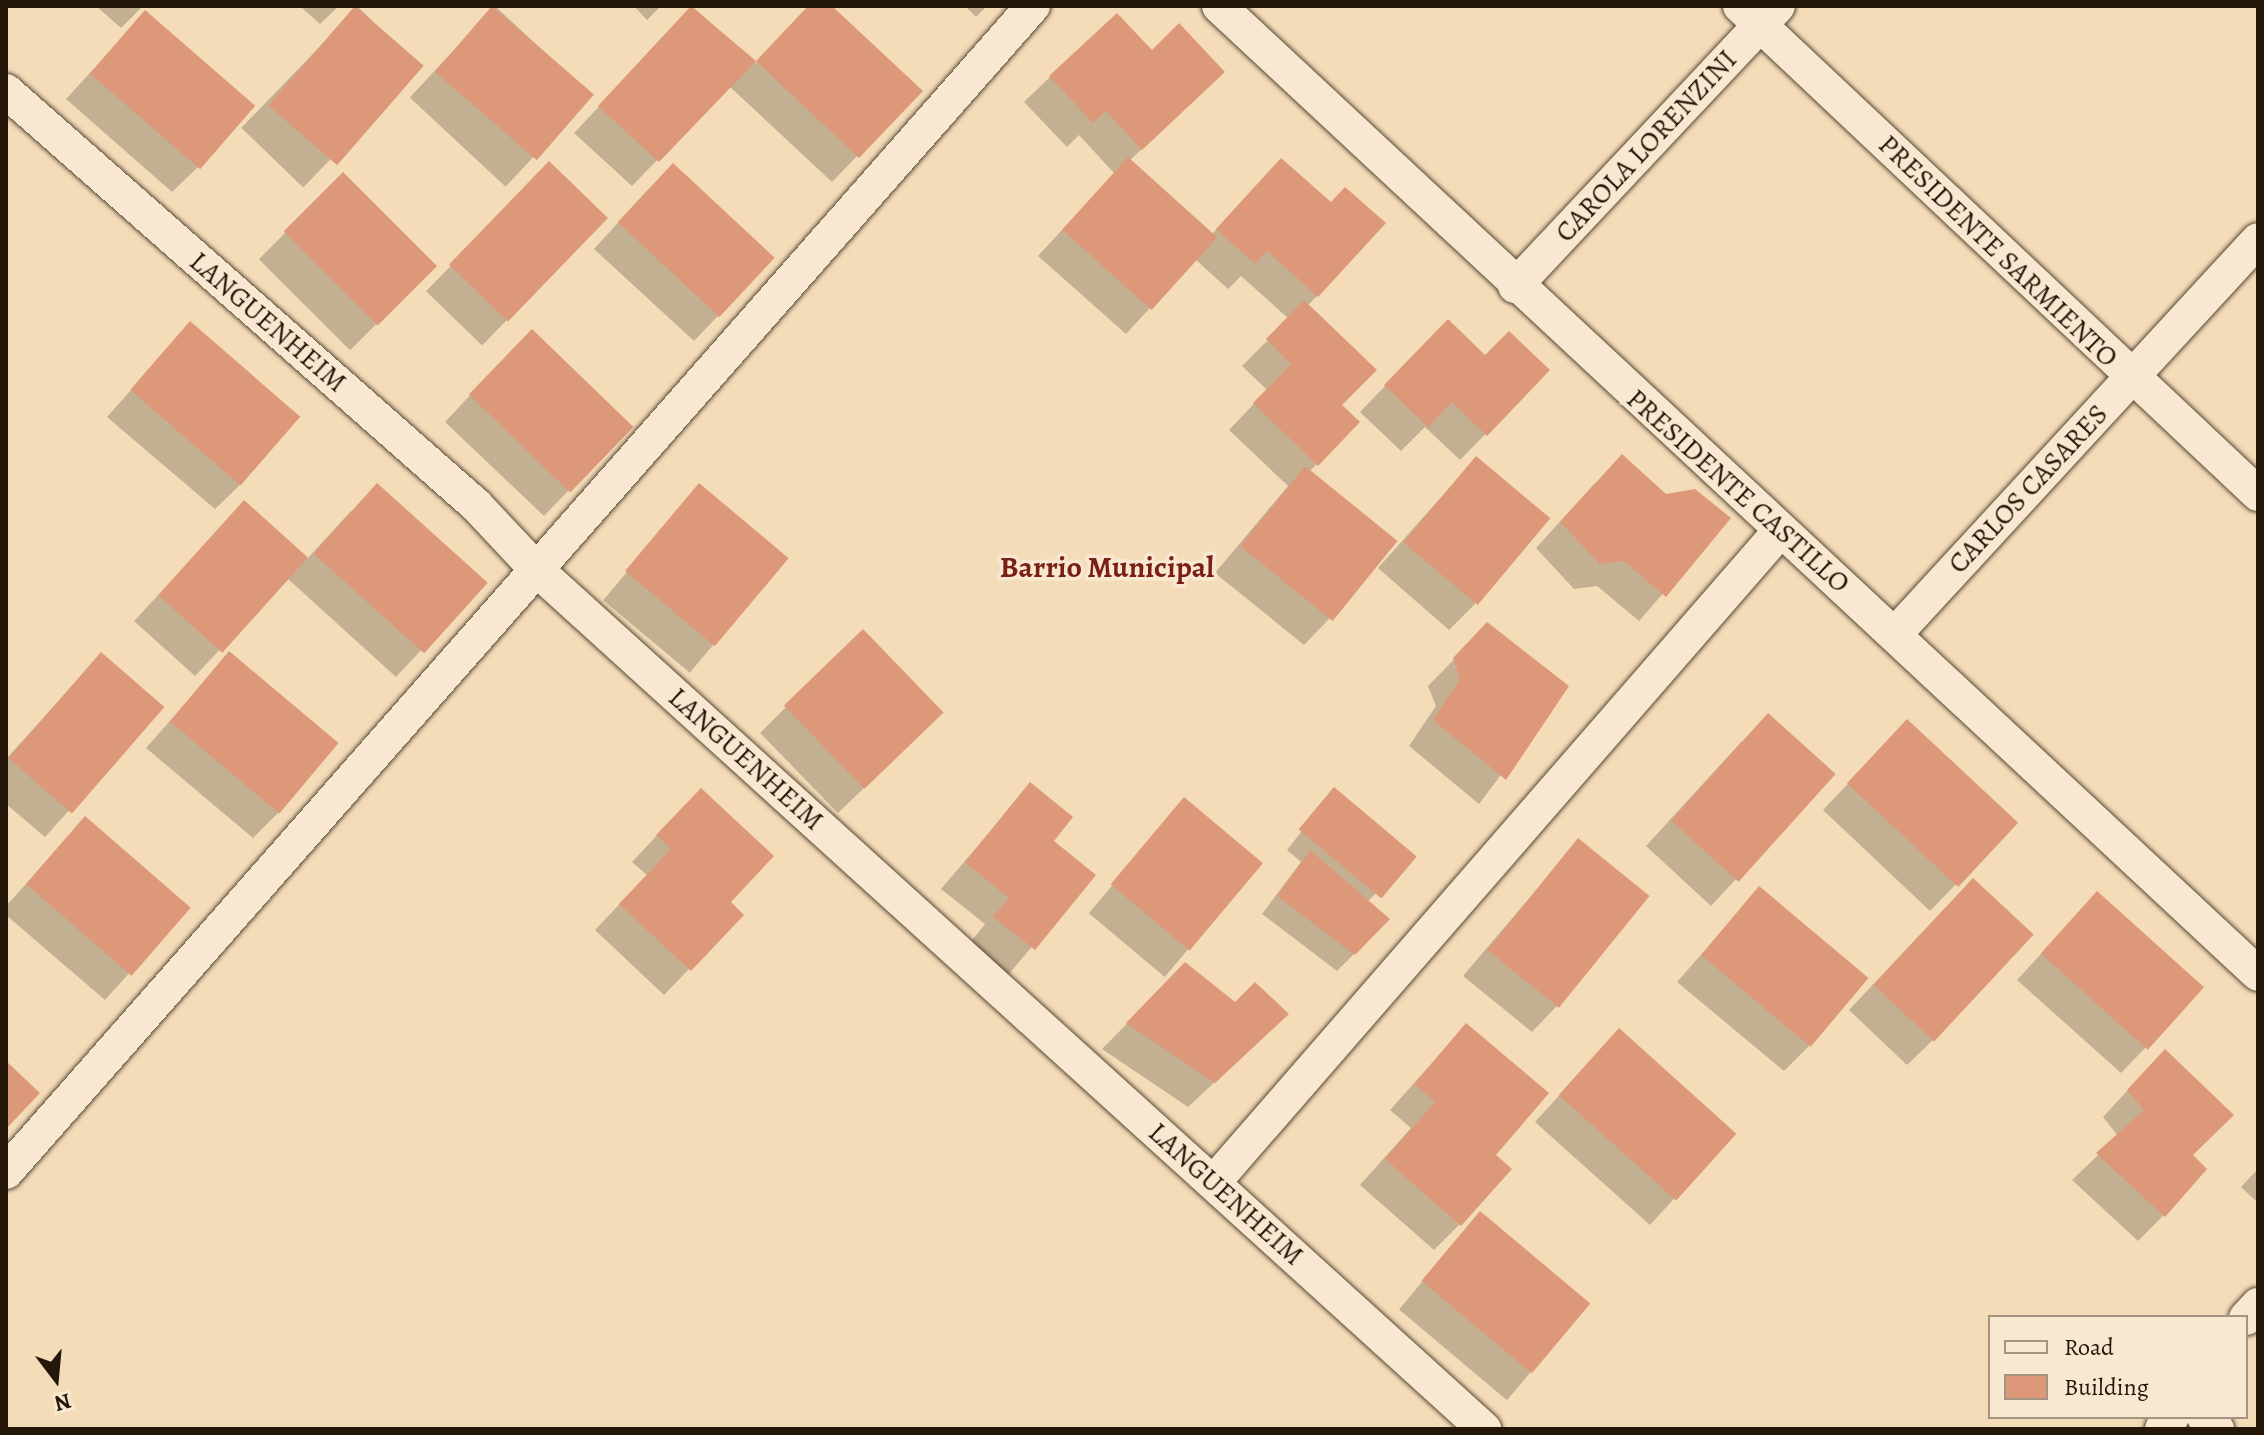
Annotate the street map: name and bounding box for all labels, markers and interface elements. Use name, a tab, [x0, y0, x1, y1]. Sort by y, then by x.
street label: CAROLA LORENZINI	[1548, 43, 1744, 249]
street label: PRESIDENTE SARMIENTO	[1871, 128, 2125, 374]
street label: LANGUENHEIM	[183, 245, 353, 399]
street label: PRESIDENTE CASTILLO	[1620, 382, 1856, 600]
street label: CARLOS CASARES	[1941, 398, 2115, 580]
district label: Barrio Municipal	[1000, 549, 1214, 585]
street label: LANGUENHEIM	[661, 681, 831, 837]
street label: LANGUENHEIM	[1141, 1116, 1311, 1272]
legend	[1988, 1315, 2248, 1419]
text: Road	[2064, 1331, 2114, 1363]
north arrow	[16, 1339, 96, 1419]
text: Building	[2064, 1371, 2149, 1403]
text: N	[51, 1385, 74, 1419]

